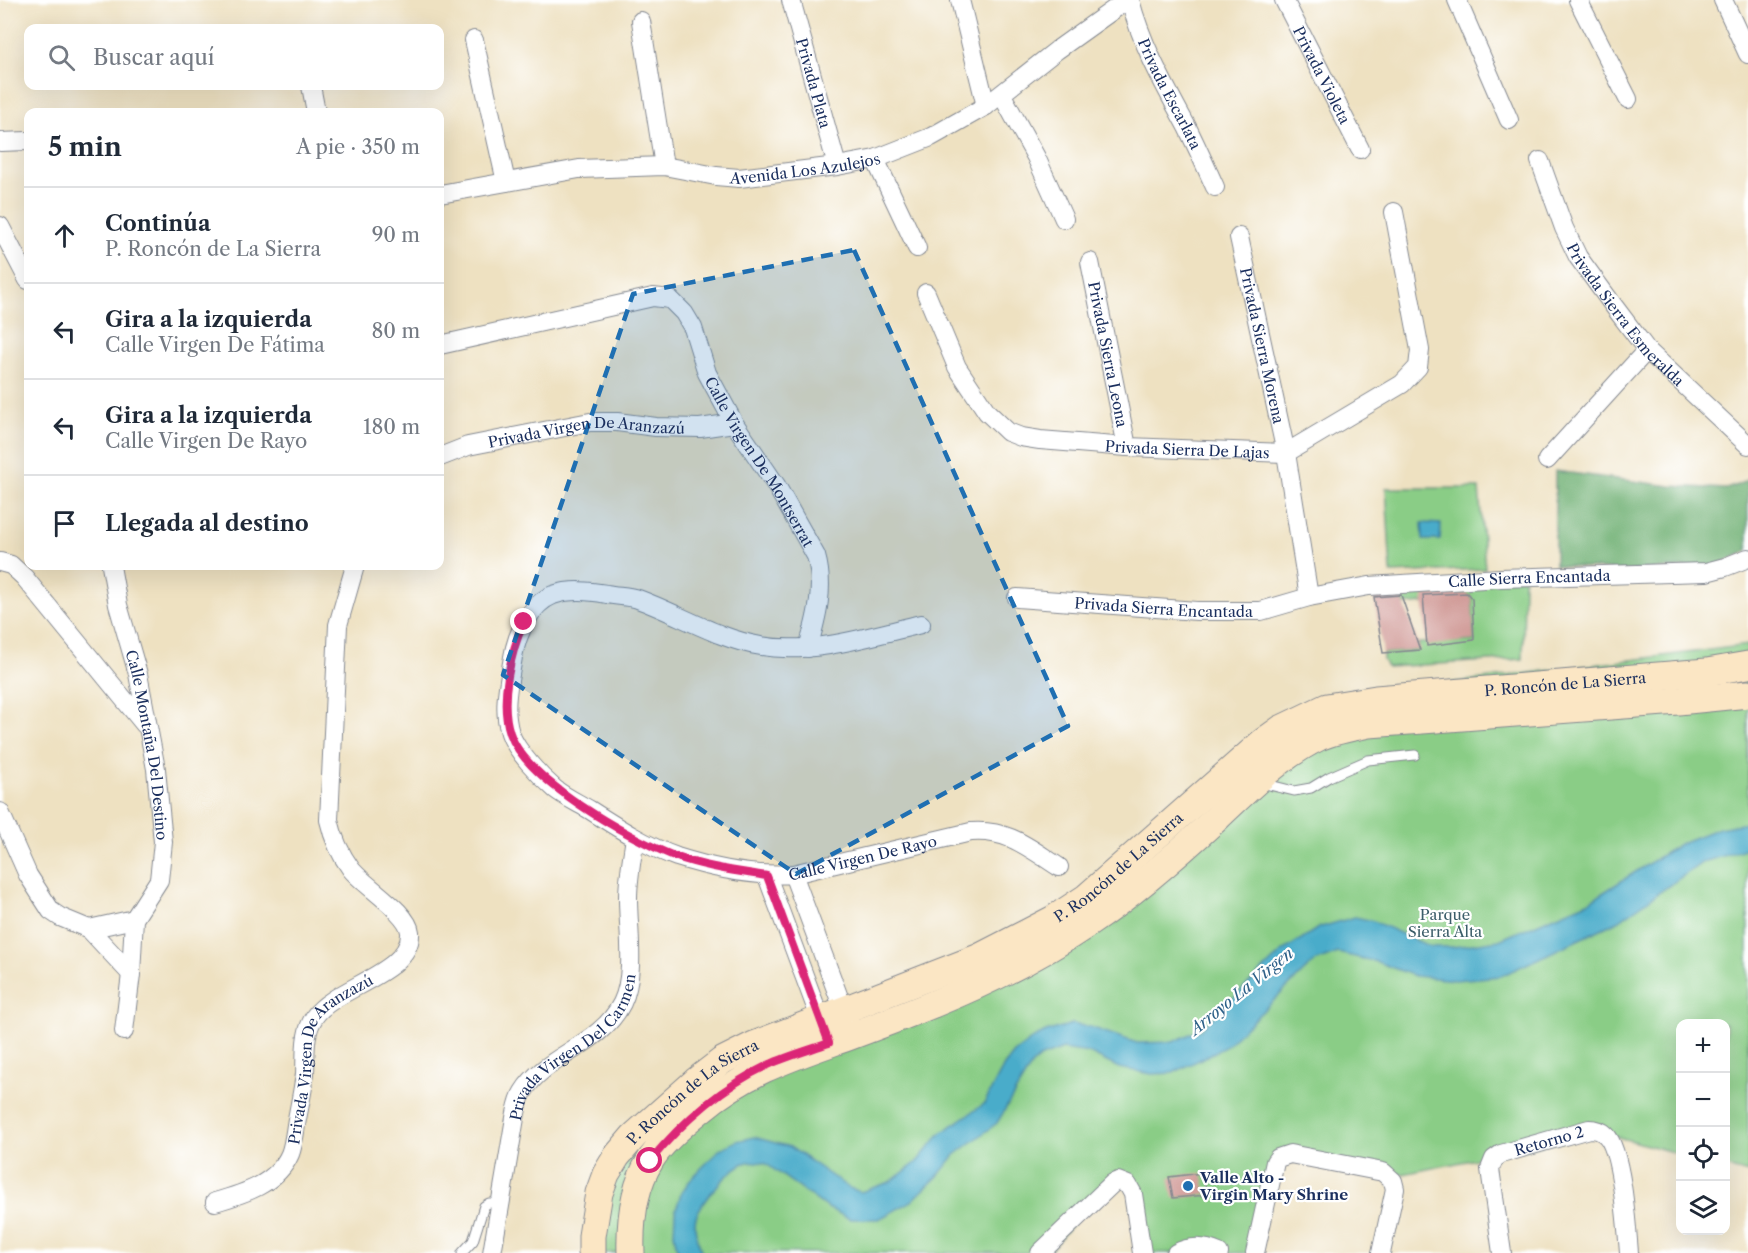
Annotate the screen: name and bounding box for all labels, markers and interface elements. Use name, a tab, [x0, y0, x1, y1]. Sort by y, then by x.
street label: Privada Violeta	[1289, 23, 1355, 127]
search box	[24, 24, 444, 90]
street label: Privada Escarlata	[1134, 35, 1206, 152]
street label: Privada Plata	[792, 36, 836, 130]
icon: search	[45, 41, 78, 74]
text: Buscar aquí	[93, 44, 215, 71]
text: 5 min	[48, 131, 122, 163]
text: A pie · 350 m	[296, 135, 420, 159]
street label: Avenida Los Azulejos	[728, 148, 883, 188]
text: Continúa	[105, 210, 211, 237]
icon: ahead	[48, 219, 81, 252]
text: 90 m	[372, 223, 420, 247]
text: P. Roncón de La Sierra	[105, 237, 321, 261]
street label: Privada Sierra Esmeralda	[1563, 240, 1689, 390]
street label: Privada Sierra Morena	[1236, 266, 1289, 425]
street label: Privada Sierra Leona	[1085, 280, 1132, 429]
text: Gira a la izquierda	[105, 306, 312, 333]
icon: left	[48, 315, 81, 348]
text: 80 m	[372, 319, 420, 343]
text: Calle Virgen De Fátima	[105, 333, 325, 357]
street label: Calle Virgen De Montserrat	[701, 373, 819, 551]
text: Gira a la izquierda	[105, 402, 312, 429]
icon: left	[48, 411, 81, 444]
street label: Privada Virgen De Aranzazú	[486, 413, 685, 451]
text: 180 m	[363, 415, 420, 439]
text: Calle Virgen De Rayo	[105, 429, 307, 453]
street label: Privada Sierra De Lajas	[1104, 436, 1270, 462]
icon: arrive	[48, 507, 81, 540]
text: Llegada al destino	[105, 510, 309, 537]
street label: Calle Sierra Encantada	[1448, 565, 1611, 591]
street label: Privada Sierra Encantada	[1074, 593, 1253, 621]
route end	[510, 608, 536, 634]
street label: Calle Montaña Del Destino	[122, 647, 172, 841]
street label: P. Roncón de La Sierra	[1483, 668, 1647, 700]
street label: P. Roncón de La Sierra	[1050, 808, 1186, 926]
street label: Calle Virgen De Rayo	[786, 831, 939, 884]
park label: Parque Sierra Alta	[1408, 905, 1482, 941]
water label: Arroyo La Virgen	[1183, 943, 1297, 1041]
street label: Privada Virgen De Aranzazú	[284, 970, 376, 1146]
street label: Privada Virgen Del Carmen	[505, 972, 639, 1122]
map controls	[1676, 1019, 1730, 1235]
button: +	[1676, 1019, 1730, 1073]
street label: P. Roncón de La Sierra	[622, 1035, 761, 1148]
button: −	[1676, 1073, 1730, 1127]
street label: Retorno 2	[1512, 1122, 1586, 1159]
button: locate	[1676, 1127, 1730, 1181]
route start	[636, 1147, 662, 1173]
place label: Valle Alto - Virgin Mary Shrine	[1199, 1168, 1348, 1204]
marker: Valle Alto - Virgin Mary Shrine	[1181, 1179, 1195, 1193]
button: layers	[1676, 1181, 1730, 1235]

